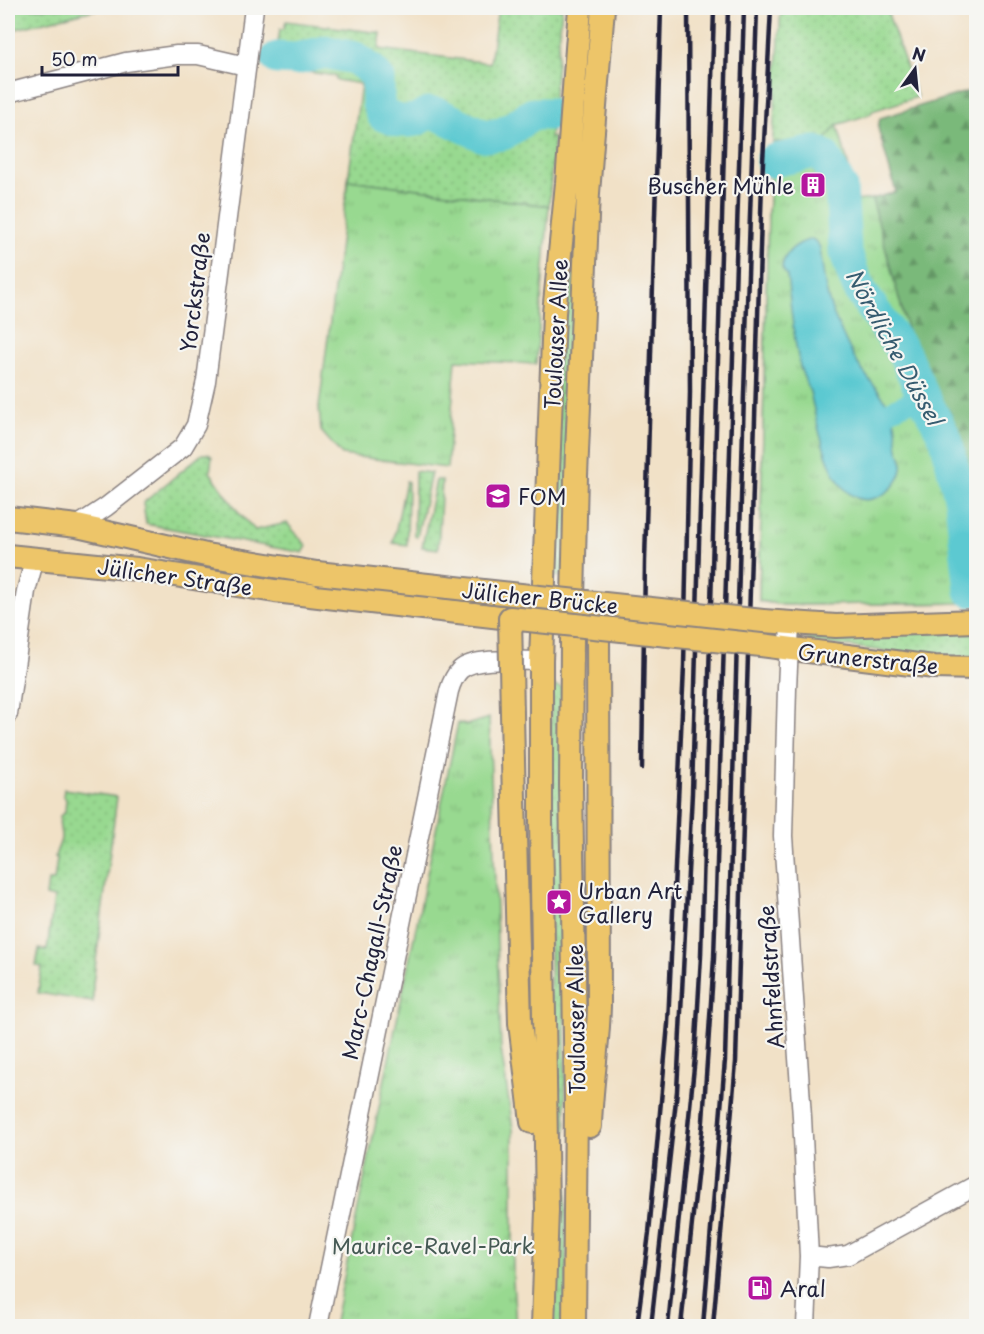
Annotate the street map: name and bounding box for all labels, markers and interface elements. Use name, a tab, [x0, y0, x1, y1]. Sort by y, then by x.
scale bar	[42, 39, 178, 77]
north arrow	[885, 39, 945, 99]
text: N	[910, 40, 928, 67]
text: 50 m	[51, 45, 98, 72]
place label: Buscher Mühle	[647, 169, 794, 201]
building icon: Buscher Mühle	[798, 170, 828, 200]
street label: Yorckstraße	[171, 230, 217, 354]
street label: Toulouser Allee	[535, 258, 575, 410]
water label: Nördliche Düssel	[838, 262, 953, 433]
place label: FOM	[518, 480, 566, 512]
school or university icon: FOM	[483, 481, 513, 511]
street label: Jülicher Straße	[96, 549, 254, 603]
street label: Jülicher Brücke	[460, 573, 620, 621]
street label: Grunerstraße	[796, 635, 940, 681]
street label: Marc-Chagall-Straße	[333, 842, 409, 1062]
place label: Urban Art Gallery	[578, 874, 682, 930]
place icon: Urban Art Gallery	[544, 887, 574, 917]
street label: Ahnfeldstraße	[749, 904, 791, 1050]
street label: Toulouser Allee	[558, 944, 592, 1094]
park label: Maurice-Ravel-Park	[332, 1229, 534, 1261]
place label: Aral	[780, 1272, 826, 1304]
fuel station icon: Aral	[745, 1273, 775, 1303]

